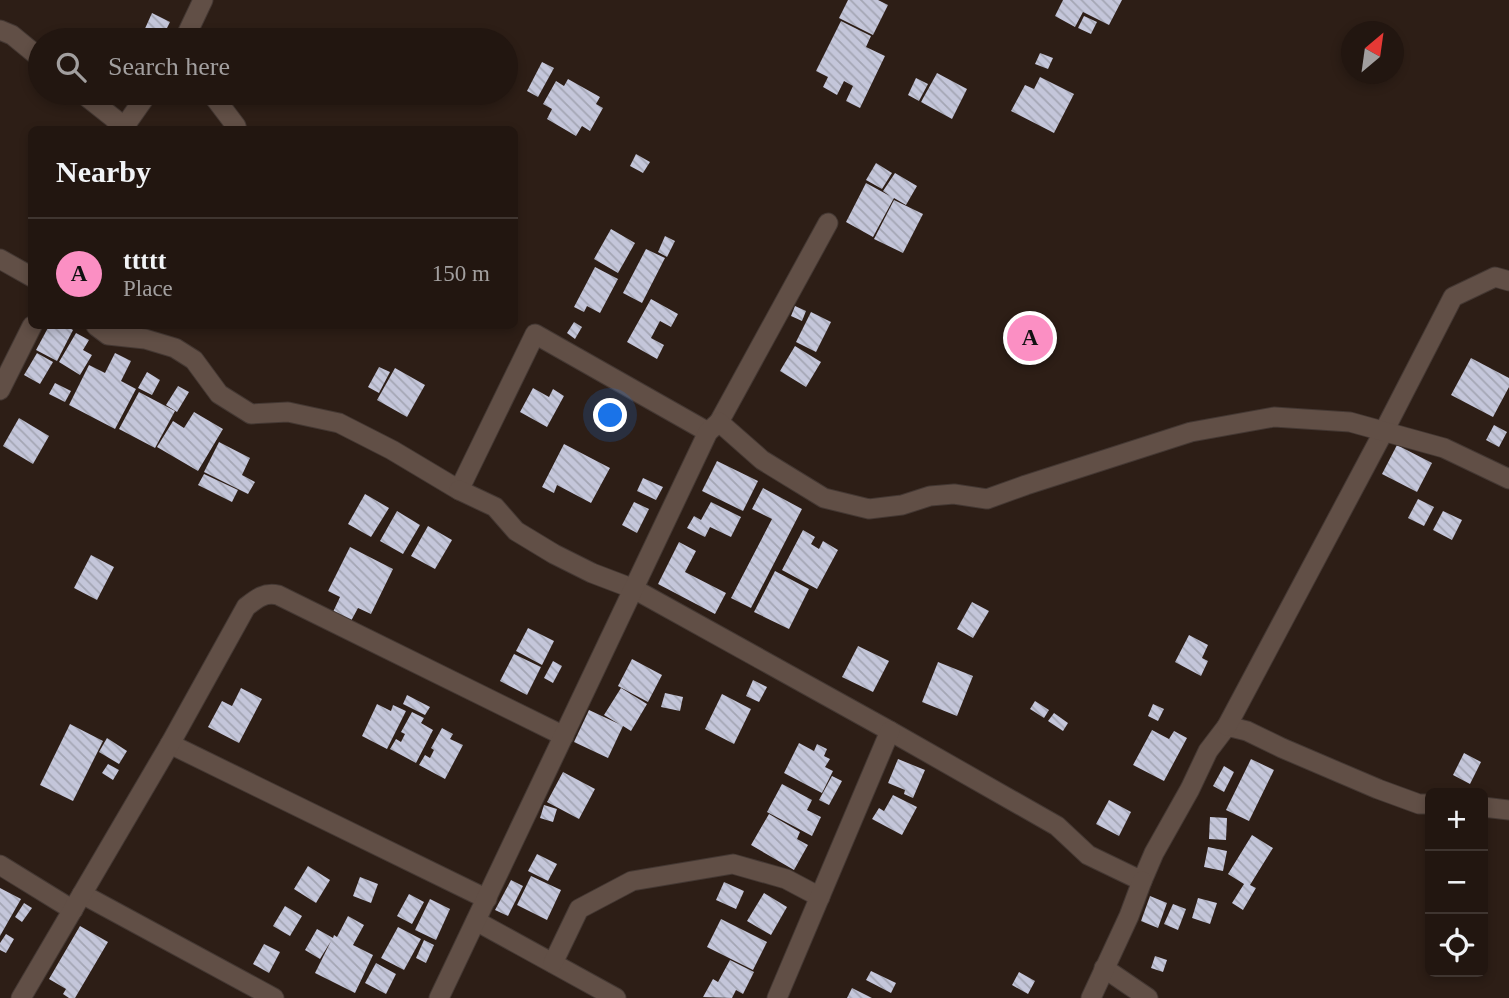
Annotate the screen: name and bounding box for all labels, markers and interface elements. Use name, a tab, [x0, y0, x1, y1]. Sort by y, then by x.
north arrow	[1341, 21, 1404, 84]
search box	[28, 28, 518, 105]
icon: search	[52, 48, 90, 86]
text: Search here	[108, 52, 230, 81]
text: Nearby	[56, 155, 151, 188]
text: ttttt	[123, 246, 166, 275]
text: A	[71, 261, 87, 286]
text: 150 m	[432, 261, 490, 286]
text: Place	[123, 276, 173, 301]
pin: A	[1007, 312, 1053, 364]
your location	[593, 398, 627, 432]
map controls	[1425, 788, 1488, 977]
button: +	[1425, 788, 1488, 851]
button: −	[1425, 851, 1488, 914]
button: locate	[1425, 914, 1488, 977]

